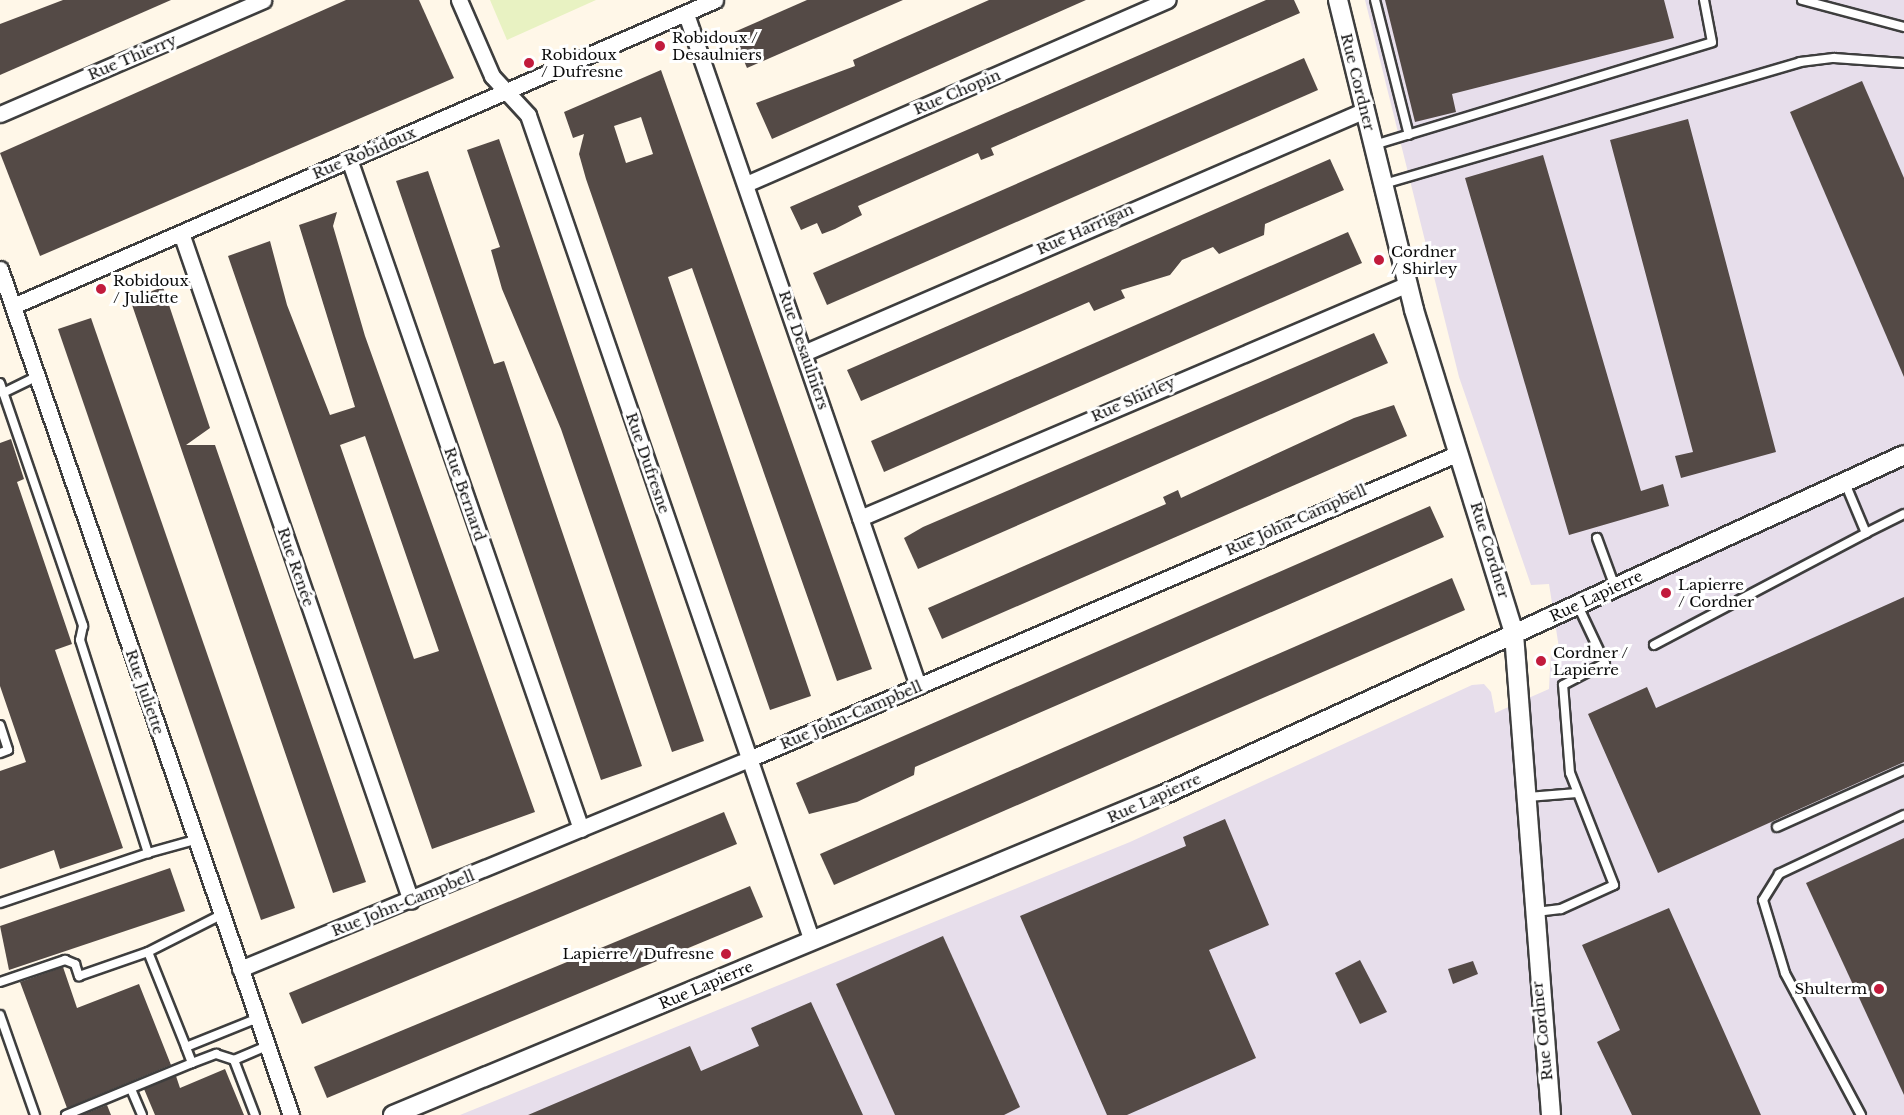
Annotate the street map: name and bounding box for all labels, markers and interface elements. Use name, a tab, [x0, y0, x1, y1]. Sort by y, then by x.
place label: Robidoux / Desaulniers	[672, 28, 762, 63]
street label: Rue Thierry	[85, 30, 179, 84]
street label: Rue Cordner	[1337, 31, 1379, 133]
marker: Robidoux / Desaulniers	[653, 39, 667, 53]
place label: Robidoux / Dufresne	[541, 45, 623, 80]
marker: Robidoux / Dufresne	[522, 56, 536, 70]
street label: Rue Chopin	[911, 66, 1003, 118]
street label: Rue Robidoux	[310, 123, 418, 183]
street label: Rue Harrigan	[1034, 200, 1136, 258]
place label: Cordner / Shirley	[1391, 242, 1457, 277]
marker: Cordner / Shirley	[1372, 253, 1386, 267]
place label: Robidoux / Juliette	[113, 271, 189, 306]
marker: Robidoux / Juliette	[94, 282, 108, 296]
street label: Rue Desaulniers	[775, 288, 833, 412]
street label: Rue Shirley	[1088, 372, 1178, 426]
street label: Rue Dufresne	[622, 410, 674, 516]
street label: Rue Bernard	[441, 445, 489, 543]
street label: Rue John-Campbell	[1223, 481, 1369, 559]
street label: Rue Cordner	[1467, 500, 1513, 600]
street label: Rue Renée	[274, 525, 318, 609]
street label: Rue Lapierre	[1547, 567, 1645, 625]
place label: Lapierre / Cordner	[1678, 575, 1754, 610]
marker: Lapierre / Cordner	[1659, 586, 1673, 600]
place label: Cordner / Lapierre	[1553, 643, 1629, 678]
street label: Rue Juliette	[122, 647, 168, 737]
marker: Cordner / Lapierre	[1534, 654, 1548, 668]
street label: Rue John-Campbell	[777, 677, 925, 753]
street label: Rue Lapierre	[1104, 769, 1204, 827]
street label: Rue John-Campbell	[329, 866, 477, 940]
place label: Lapierre / Dufresne	[562, 945, 714, 963]
marker: Lapierre / Dufresne	[719, 947, 733, 961]
street label: Rue Lapierre	[656, 957, 756, 1013]
street label: Rue Cordner	[1528, 980, 1556, 1082]
place label: Shulterm	[1795, 980, 1867, 998]
marker: Shulterm	[1872, 982, 1886, 996]

